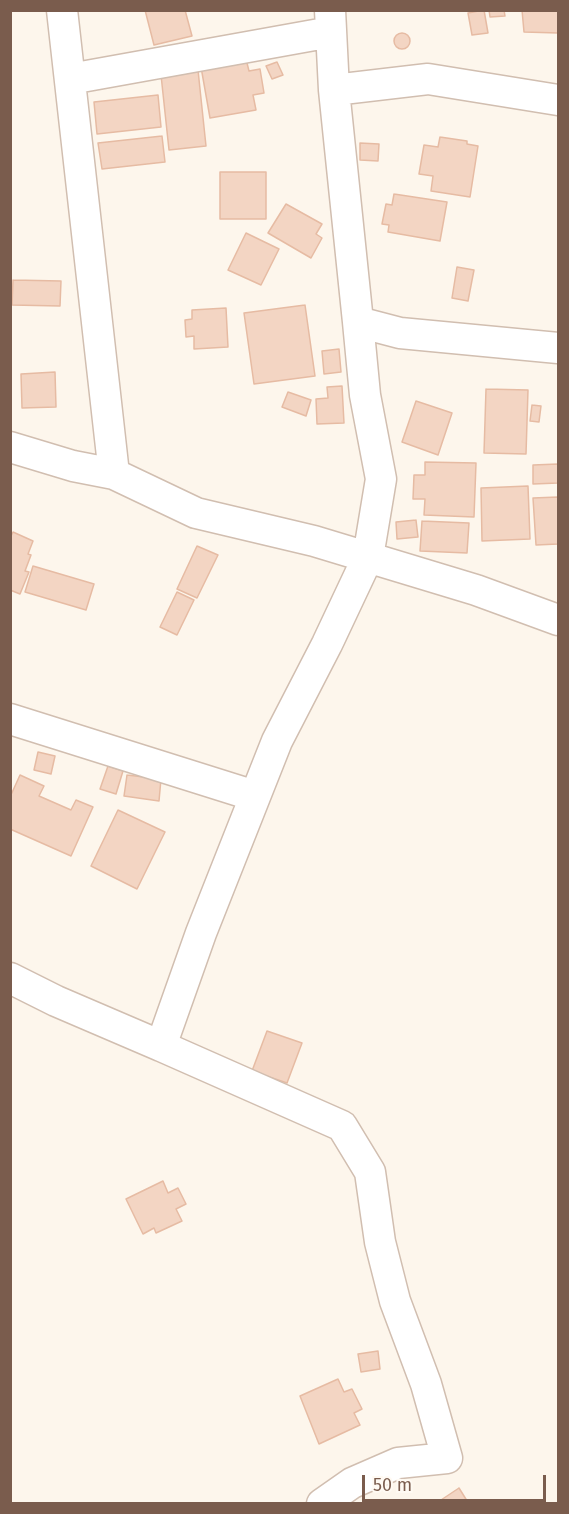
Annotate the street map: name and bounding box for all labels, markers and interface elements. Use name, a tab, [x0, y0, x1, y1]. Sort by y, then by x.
scale bar	[365, 1463, 550, 1501]
text: 50 m	[373, 1474, 412, 1496]

